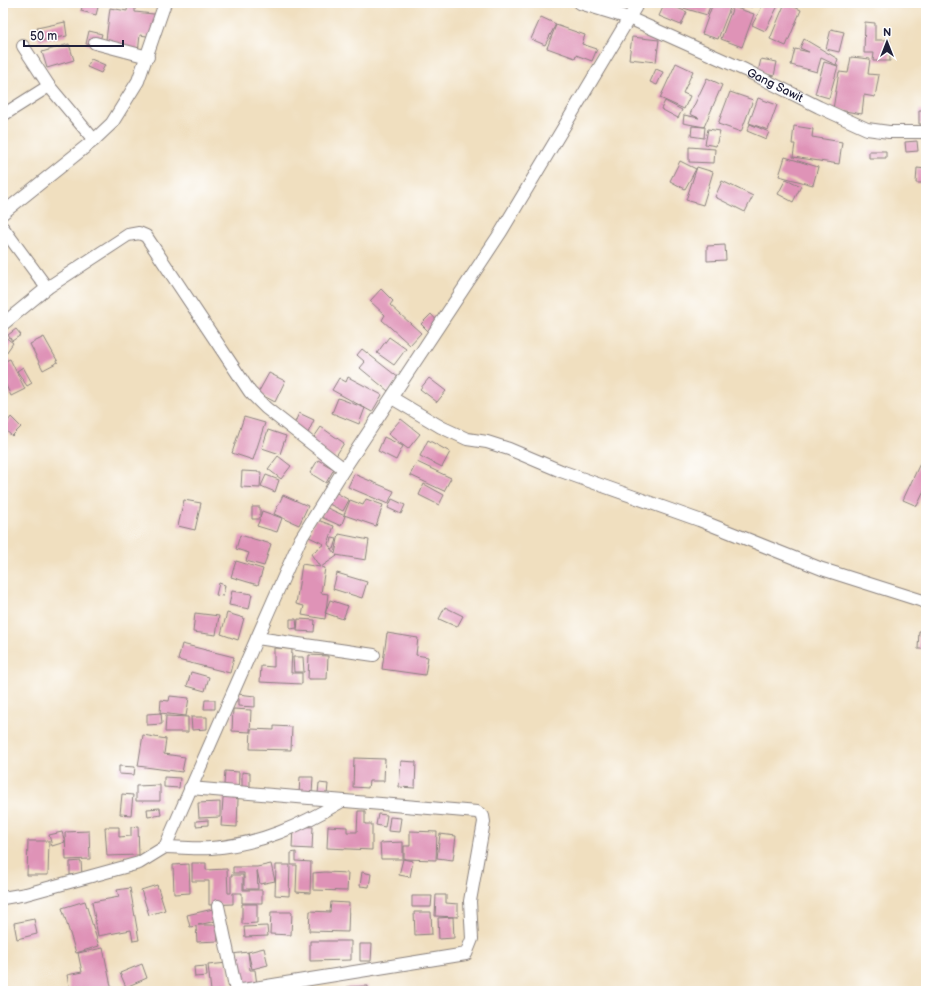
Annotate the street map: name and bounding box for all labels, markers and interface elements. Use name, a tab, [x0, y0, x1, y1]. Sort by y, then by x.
scale bar	[24, 22, 123, 48]
north arrow	[867, 22, 907, 62]
text: N	[883, 26, 891, 39]
text: 50 m	[30, 29, 57, 44]
street label: Gang Sawit	[744, 65, 806, 106]

